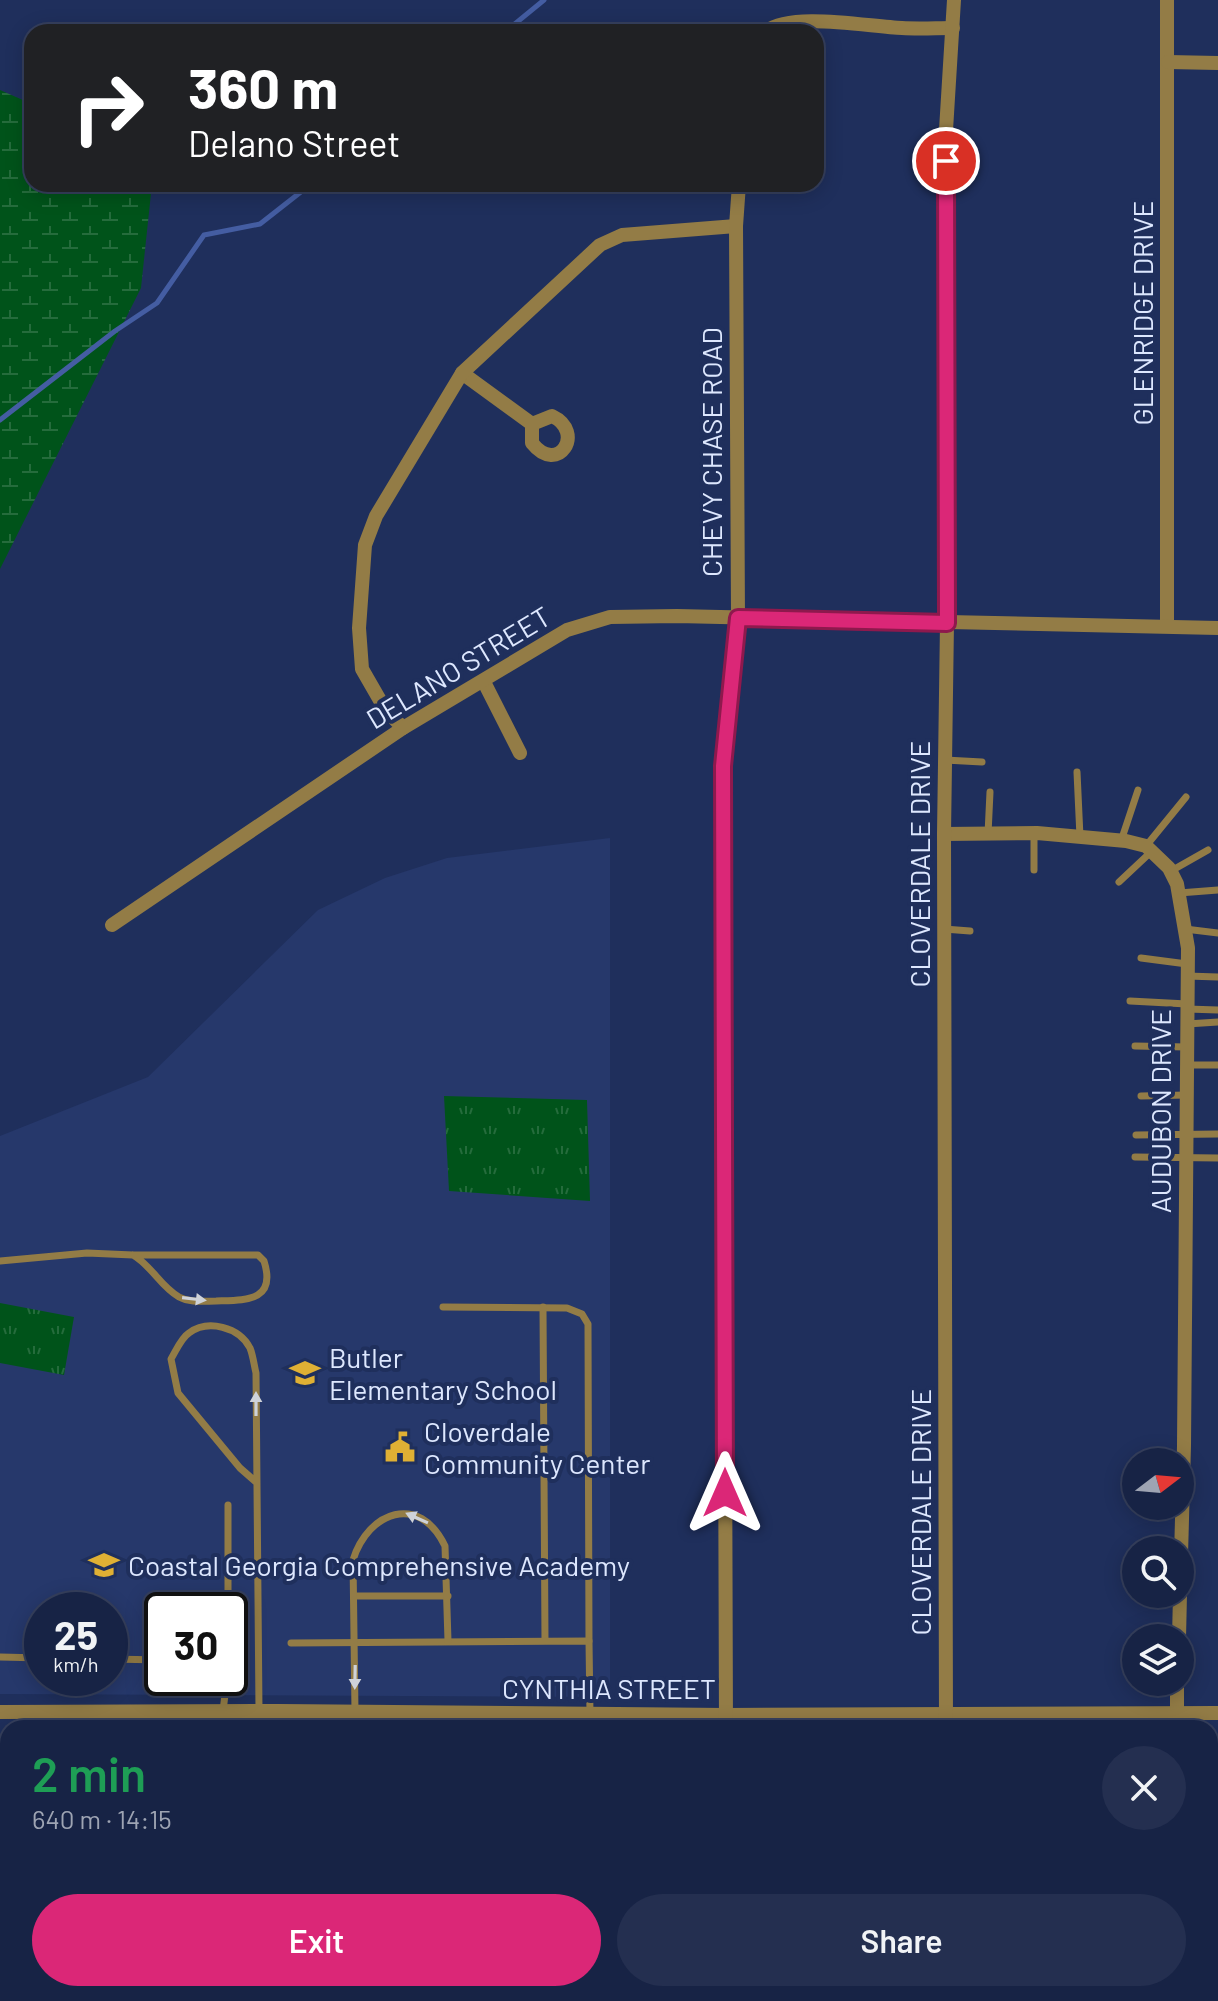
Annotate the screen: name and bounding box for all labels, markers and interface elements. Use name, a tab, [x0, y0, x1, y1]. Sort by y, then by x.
text: 360 m	[188, 53, 338, 120]
icon: right	[56, 56, 160, 160]
text: Delano Street	[188, 121, 400, 164]
pin	[912, 127, 980, 195]
icon: arrive	[924, 139, 968, 183]
street label: GLENRIDGE DRIVE	[1125, 200, 1159, 426]
street label: CHEVY CHASE ROAD	[694, 327, 728, 577]
street label: DELANO STREET	[360, 599, 556, 735]
street label: CLOVERDALE DRIVE	[902, 740, 936, 988]
street label: AUDUBON DRIVE	[1143, 1009, 1177, 1213]
one-way arrow	[181, 1293, 206, 1306]
place label: Butler Elementary School	[329, 1340, 557, 1406]
school or university icon: Butler Elementary School	[288, 1356, 322, 1390]
street label: CLOVERDALE DRIVE	[903, 1388, 937, 1636]
one-way arrow	[250, 1391, 262, 1416]
place label: Cloverdale Community Center	[424, 1414, 650, 1480]
public building icon: Cloverdale Community Center	[383, 1430, 417, 1464]
north arrow	[1122, 1448, 1194, 1520]
map controls	[1122, 1448, 1194, 1696]
position arrow	[683, 1451, 767, 1535]
one-way arrow	[405, 1512, 428, 1525]
button: search	[1122, 1536, 1194, 1608]
school or university icon: Coastal Georgia Comprehensive Academy	[87, 1548, 121, 1582]
place label: Coastal Georgia Comprehensive Academy	[128, 1548, 630, 1582]
speed limit sign: 30	[144, 1592, 248, 1696]
text: 25	[54, 1610, 98, 1658]
button: layers	[1122, 1624, 1194, 1696]
text: km/h	[53, 1652, 99, 1676]
one-way arrow	[349, 1665, 362, 1690]
street label: CYNTHIA STREET	[502, 1671, 716, 1705]
text: 2 min	[32, 1744, 146, 1802]
button: close	[1102, 1746, 1186, 1830]
text: 640 m · 14:15	[32, 1803, 172, 1834]
button: Exit	[32, 1894, 601, 1986]
button: Share	[617, 1894, 1186, 1986]

